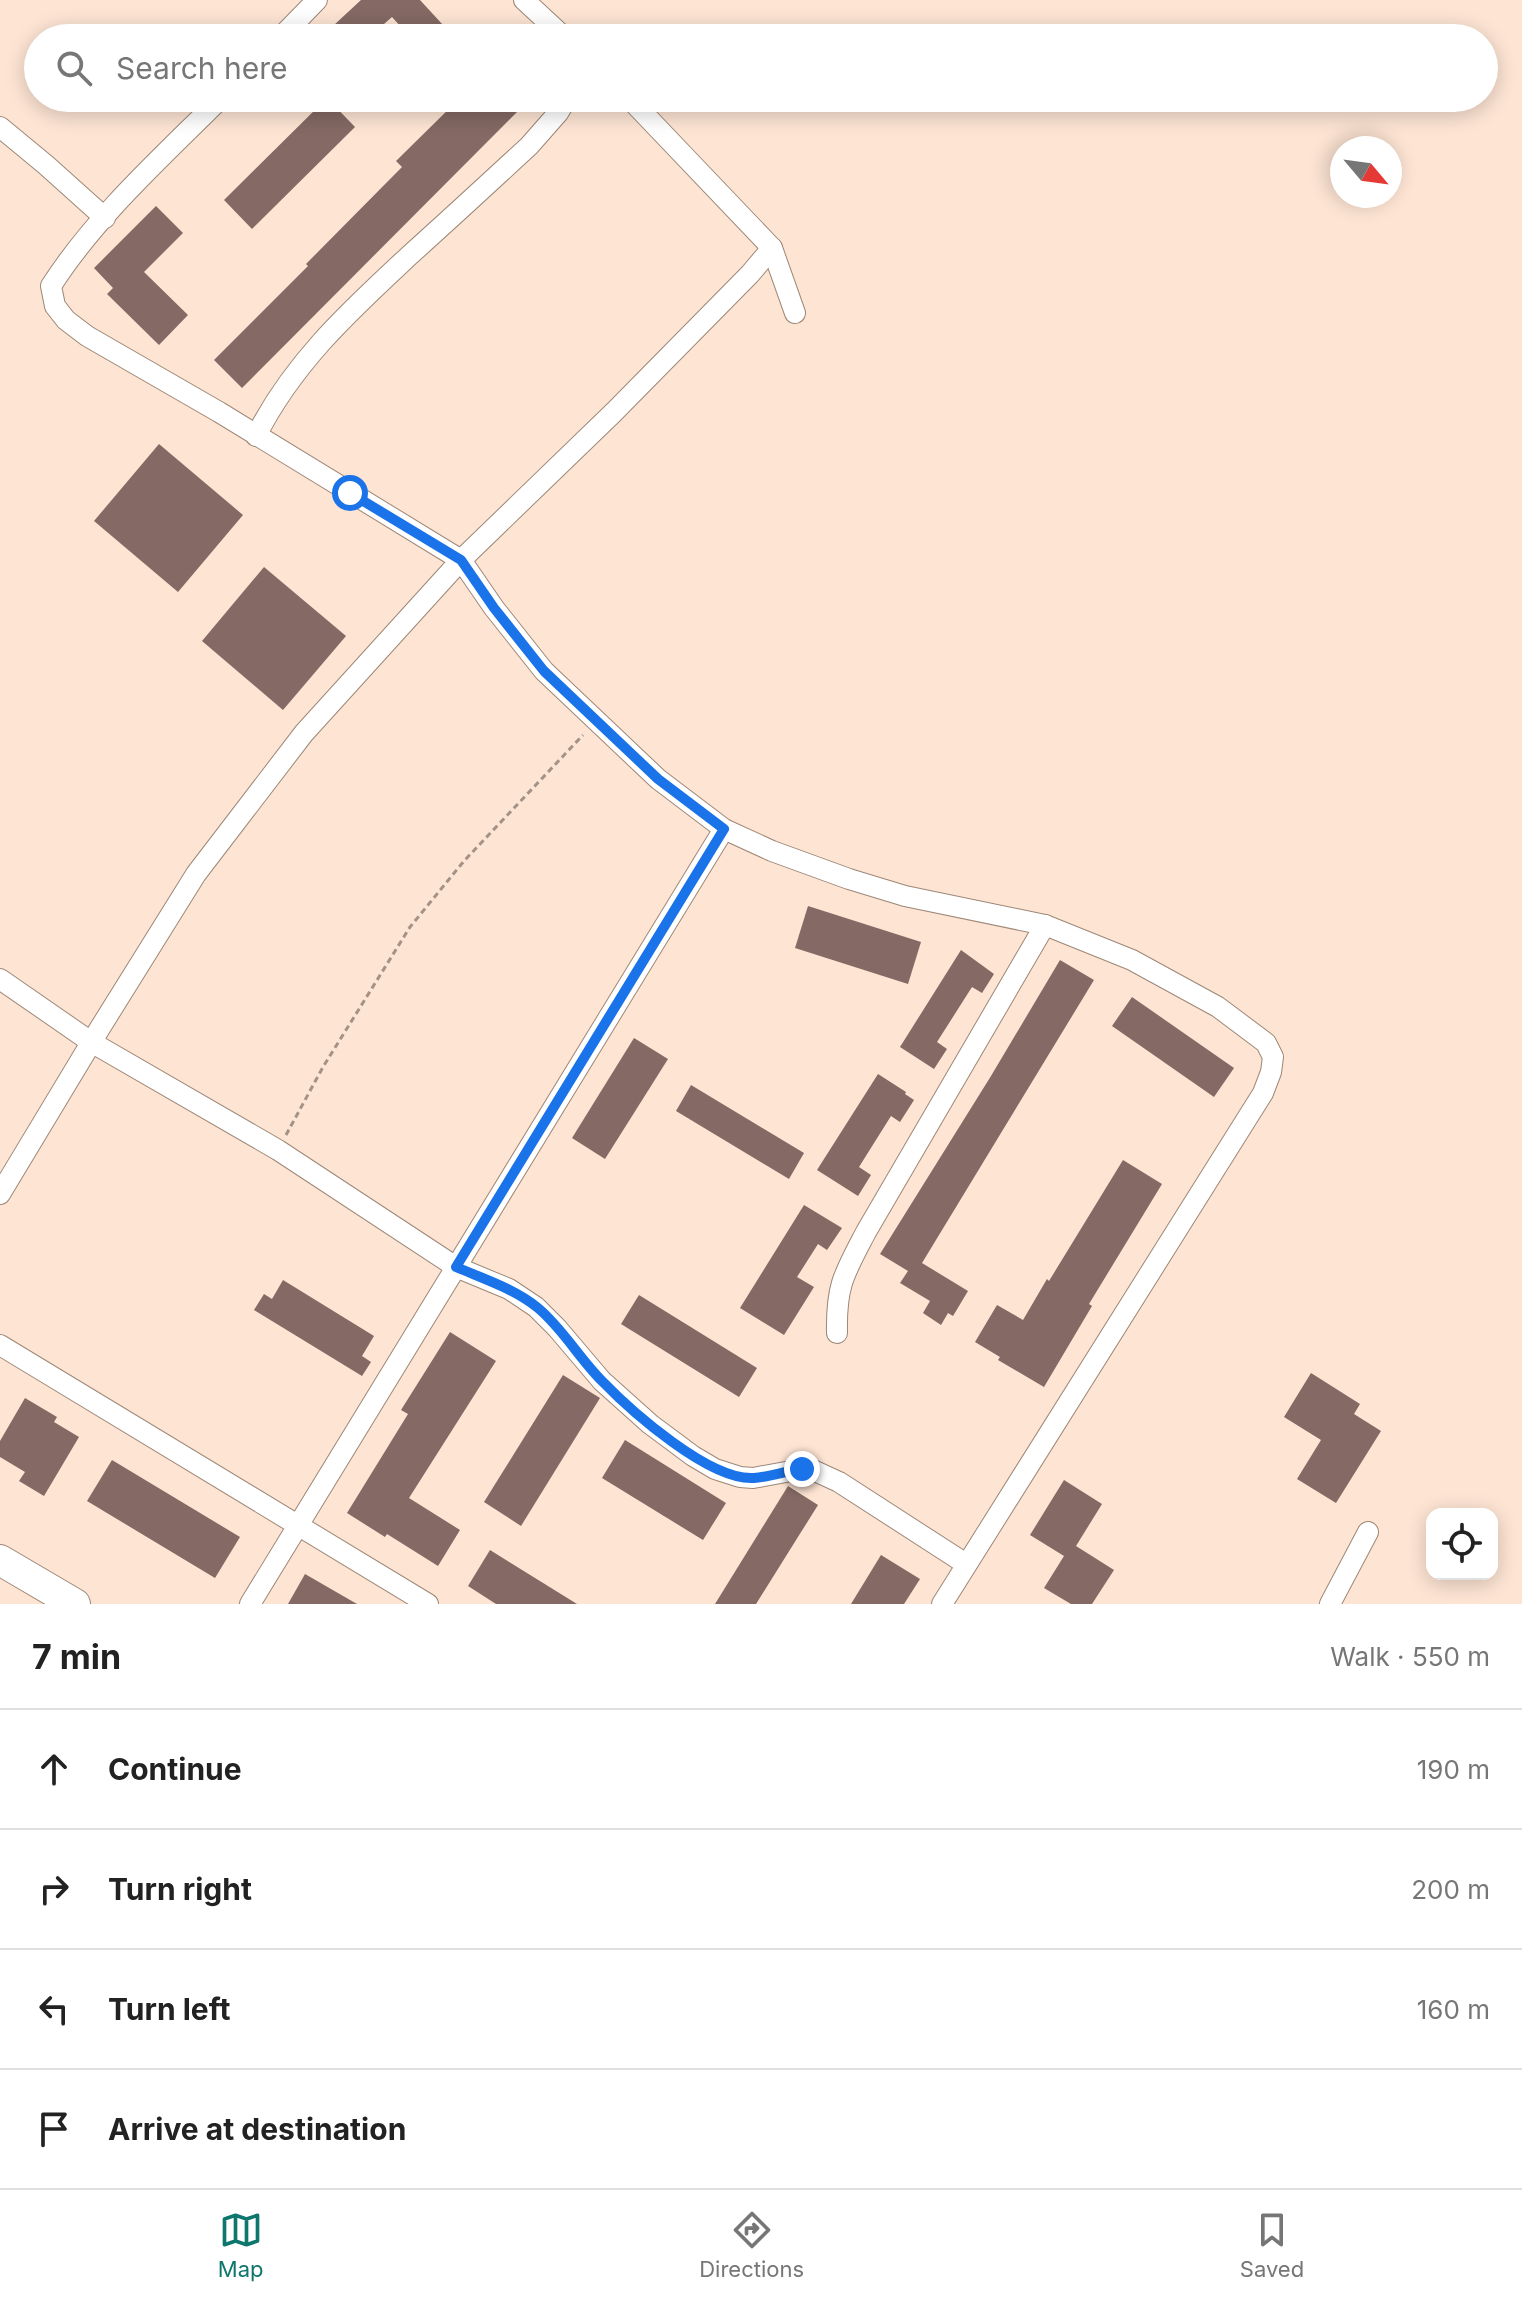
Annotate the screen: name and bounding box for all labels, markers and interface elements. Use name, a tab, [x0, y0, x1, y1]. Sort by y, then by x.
search box	[24, 24, 1498, 112]
icon: search	[52, 46, 96, 90]
text: Search here	[116, 50, 288, 86]
north arrow	[1330, 136, 1402, 208]
route start	[332, 475, 368, 511]
route end	[784, 1451, 820, 1487]
map controls	[1426, 1508, 1498, 1580]
button: locate	[1426, 1508, 1498, 1580]
text: 7 min	[32, 1636, 121, 1677]
text: Walk · 550 m	[1330, 1641, 1490, 1672]
icon: ahead	[32, 1747, 76, 1791]
text: Continue	[108, 1751, 242, 1787]
text: 190 m	[1417, 1754, 1490, 1785]
icon: right	[32, 1867, 76, 1911]
text: Turn right	[108, 1871, 252, 1907]
text: 200 m	[1411, 1874, 1490, 1905]
icon: left	[32, 1987, 76, 2031]
text: Turn left	[108, 1991, 230, 2027]
text: 160 m	[1417, 1994, 1490, 2025]
icon: arrive	[32, 2107, 76, 2151]
text: Arrive at destination	[108, 2111, 406, 2147]
tab: Map	[218, 2208, 264, 2282]
tab: Directions	[699, 2208, 804, 2282]
tab: Saved	[1240, 2208, 1304, 2282]

